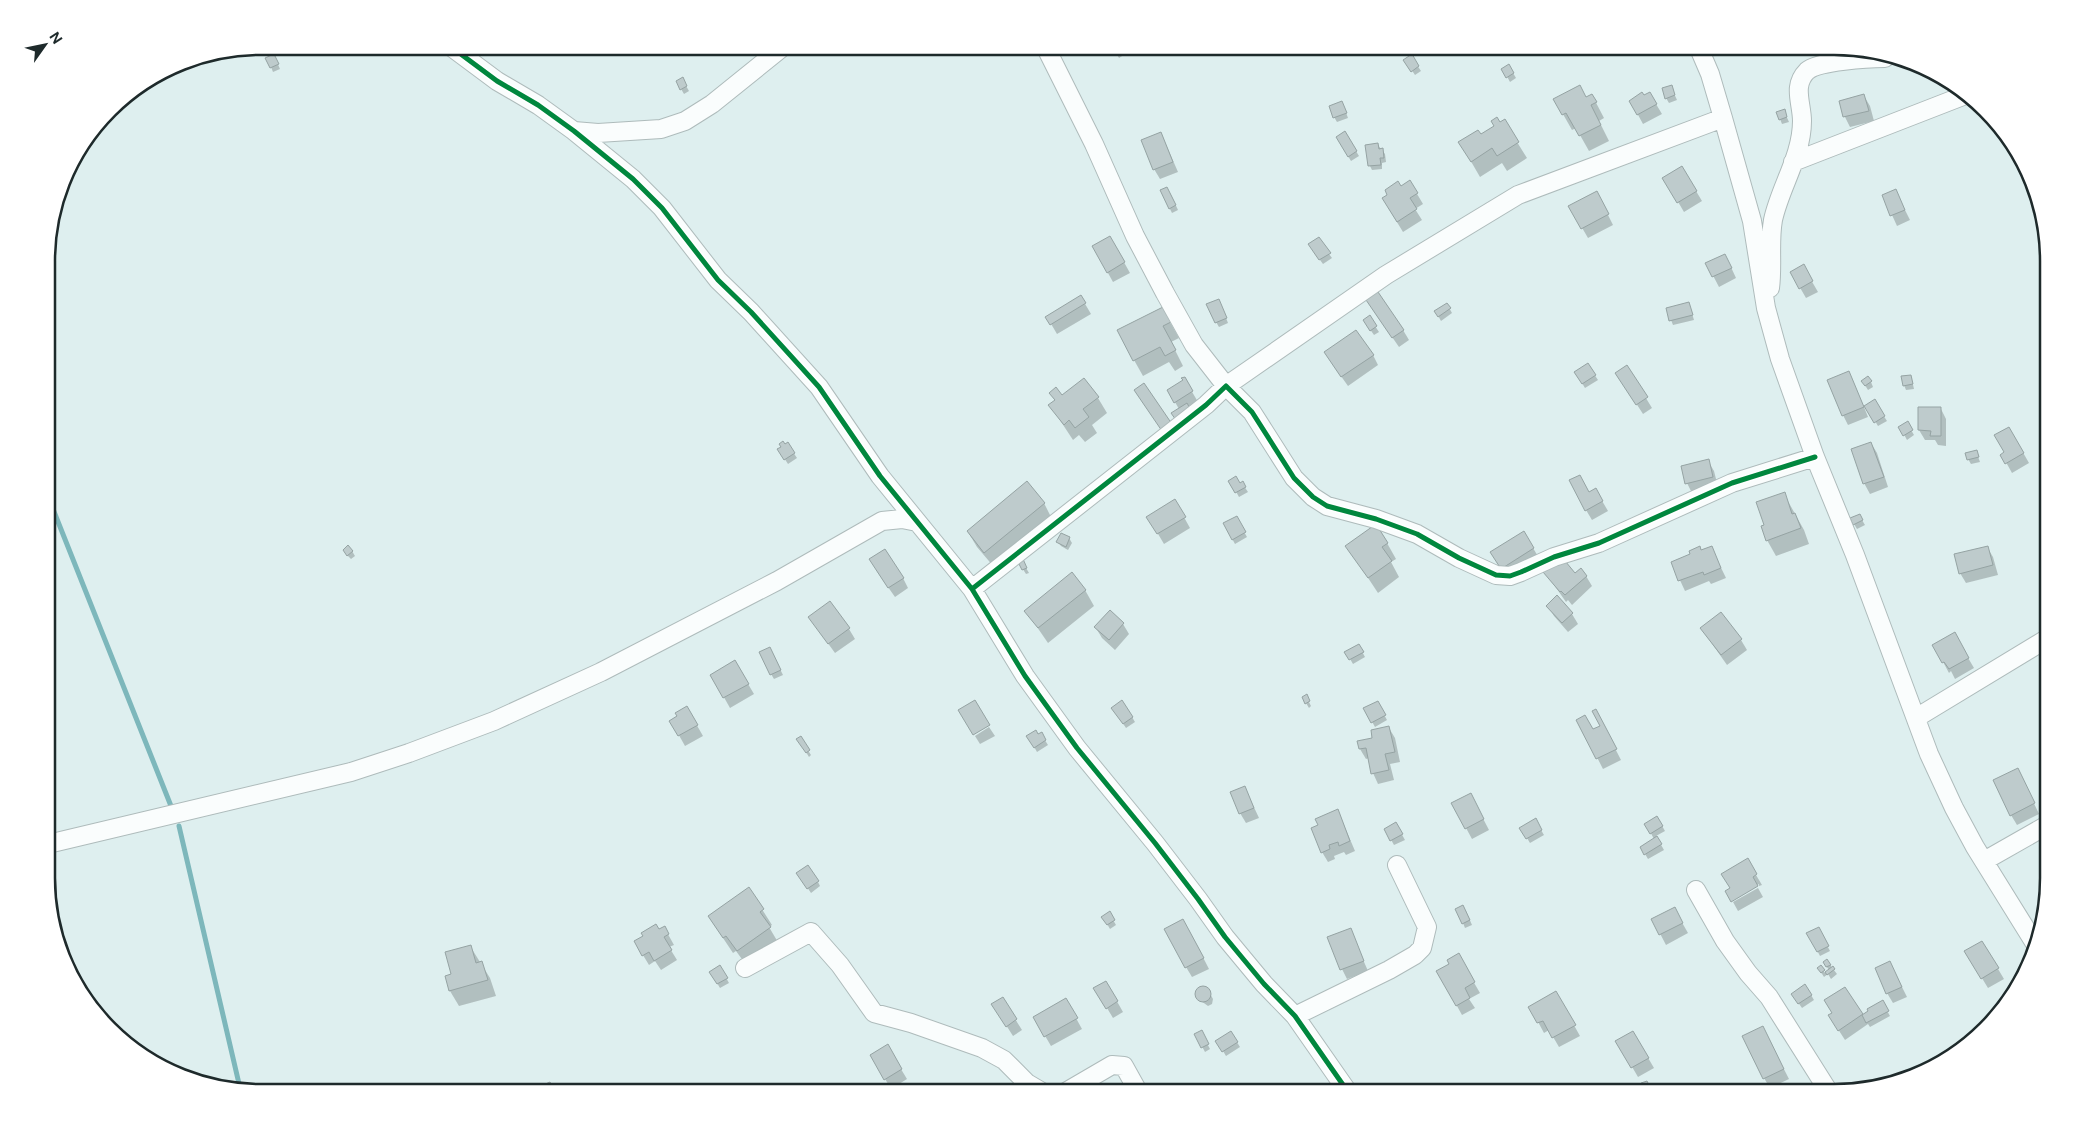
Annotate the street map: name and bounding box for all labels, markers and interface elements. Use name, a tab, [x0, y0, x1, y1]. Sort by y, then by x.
north arrow	[20, 20, 70, 70]
text: N	[46, 29, 66, 47]

